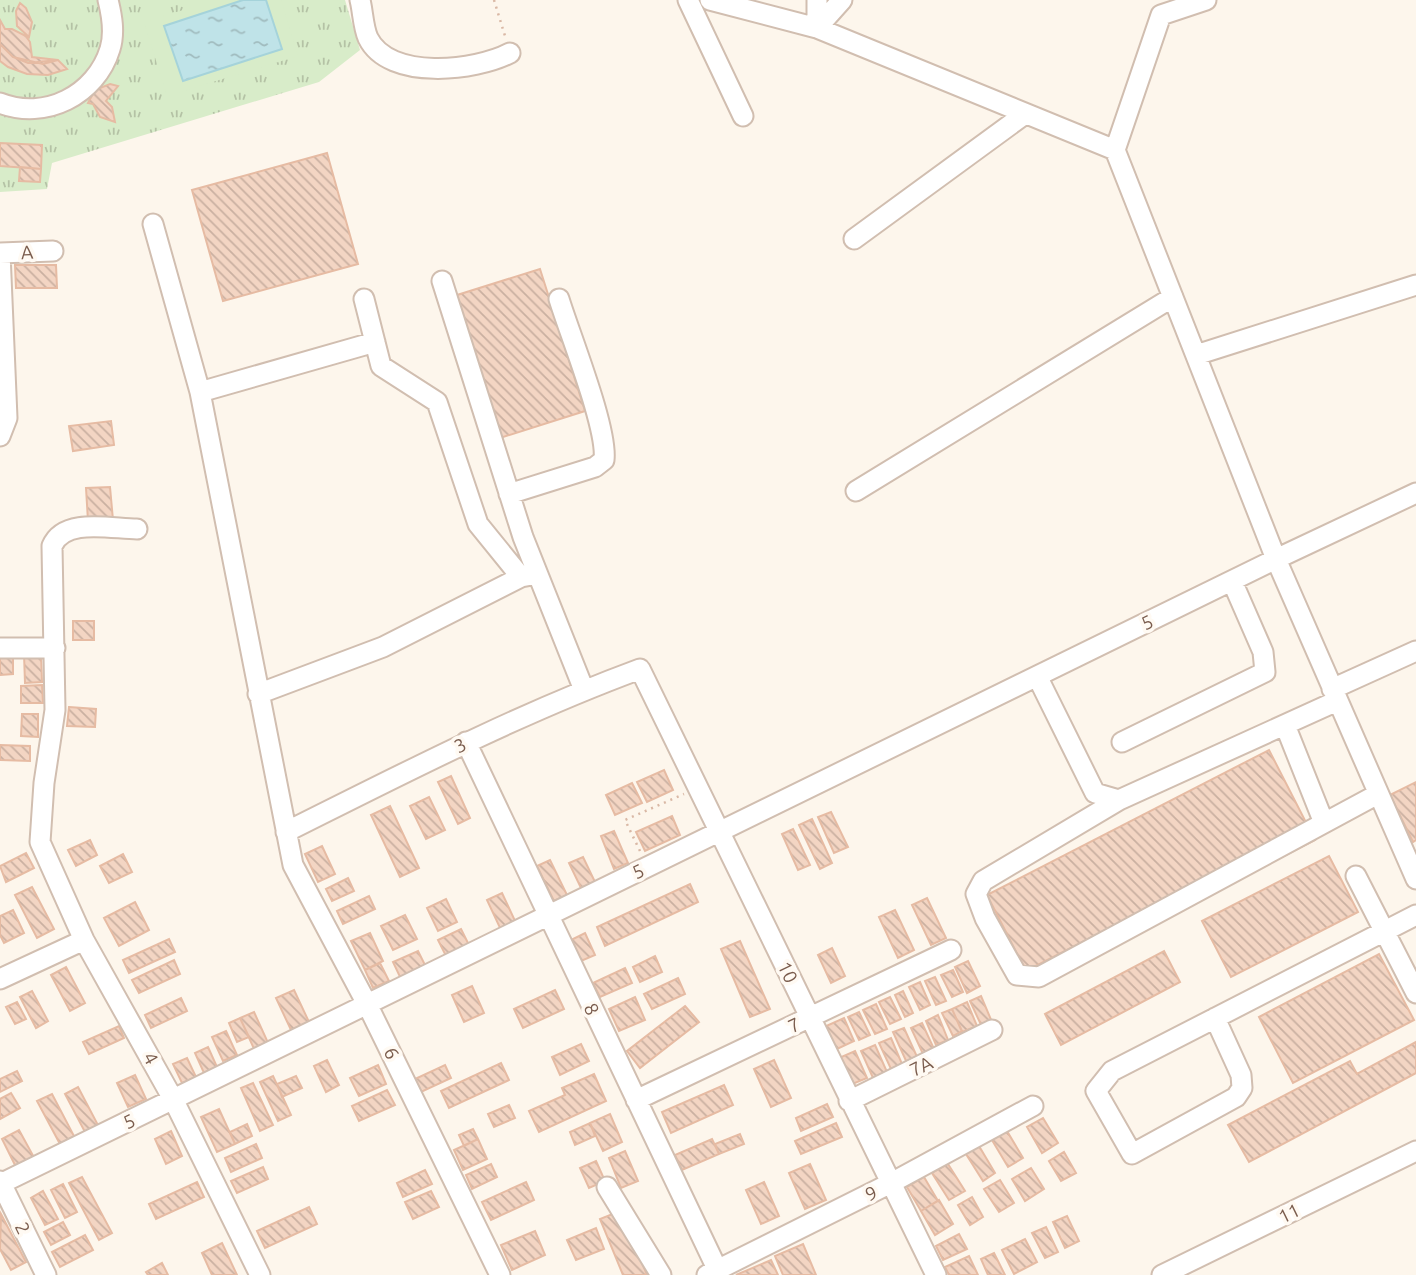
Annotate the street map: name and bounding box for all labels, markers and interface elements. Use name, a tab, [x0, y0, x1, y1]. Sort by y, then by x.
street label: A	[20, 241, 34, 263]
street label: 5	[1137, 610, 1157, 634]
street label: 3	[450, 733, 470, 757]
street label: 5	[628, 859, 648, 883]
street label: 10	[773, 958, 803, 986]
street label: 8	[580, 999, 604, 1019]
street label: 7	[784, 1013, 804, 1037]
street label: 6	[380, 1043, 404, 1063]
street label: 4	[139, 1048, 163, 1068]
street label: 7A	[906, 1051, 937, 1081]
street label: 5	[119, 1109, 139, 1133]
street label: 9	[861, 1181, 881, 1205]
street label: 11	[1275, 1198, 1303, 1228]
street label: 2	[11, 1218, 35, 1238]

